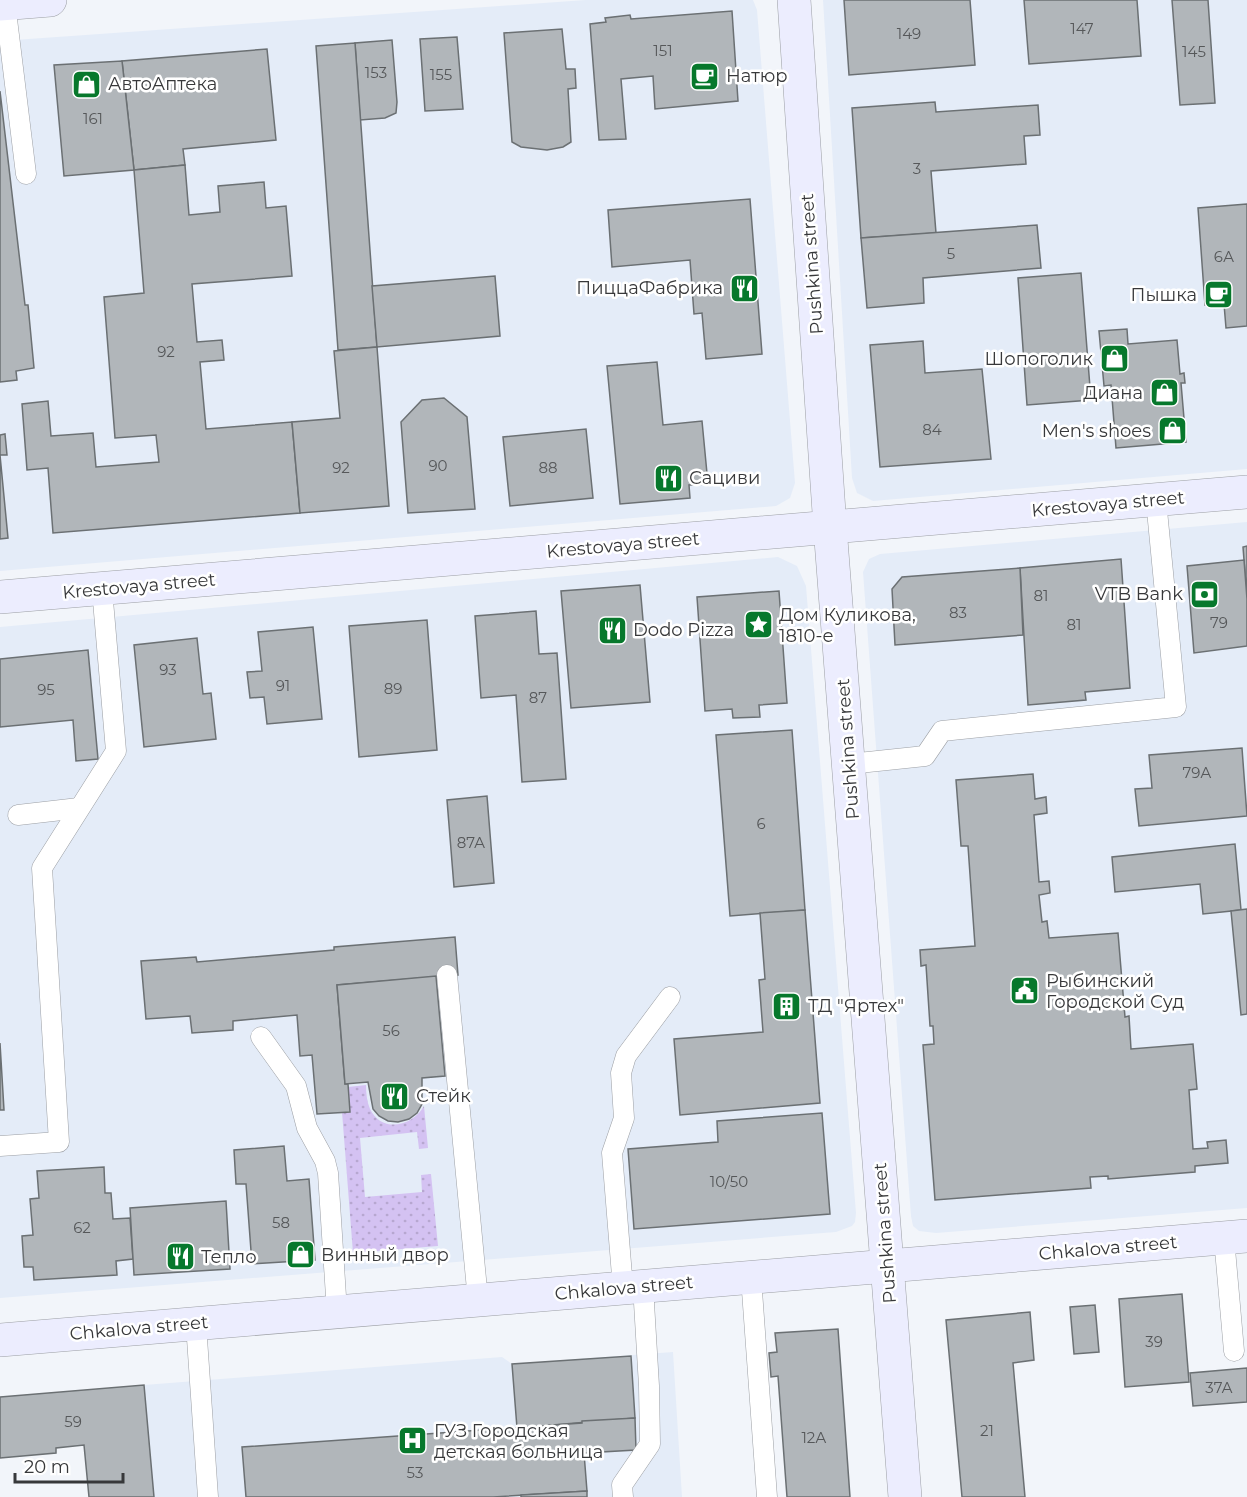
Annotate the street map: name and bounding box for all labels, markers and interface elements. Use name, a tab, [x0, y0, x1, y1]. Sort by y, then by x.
house number: 147	[1070, 19, 1094, 38]
house number: 149	[897, 24, 921, 43]
house number: 151	[653, 41, 673, 60]
house number: 145	[1182, 42, 1206, 61]
cafe icon: Натюр	[689, 60, 721, 92]
house number: 153	[365, 63, 387, 82]
house number: 155	[430, 65, 452, 84]
place label: Натюр	[726, 65, 788, 87]
shop icon: АвтоАптека	[71, 68, 103, 100]
place label: АвтоАптека	[108, 73, 217, 95]
house number: 161	[83, 109, 103, 128]
house number: 3	[913, 159, 921, 178]
street label: Pushkina street	[796, 193, 828, 335]
house number: 5	[947, 244, 955, 263]
house number: 6А	[1214, 247, 1234, 266]
restaurant icon: ПиццаФабрика	[728, 272, 760, 304]
place label: ПиццаФабрика	[576, 277, 723, 299]
cafe icon: Пышка	[1202, 279, 1234, 311]
place label: Пышка	[1131, 284, 1197, 306]
house number: 92	[157, 342, 175, 361]
shop icon: Шопоголик	[1098, 343, 1130, 375]
place label: Шопоголик	[985, 348, 1094, 370]
shop icon: Диана	[1148, 377, 1180, 409]
place label: Диана	[1083, 382, 1143, 404]
shop icon: Men's shoes	[1156, 415, 1188, 447]
house number: 84	[922, 420, 942, 439]
place label: Men's shoes	[1042, 420, 1151, 442]
house number: 90	[428, 456, 448, 475]
house number: 92	[332, 458, 350, 477]
house number: 88	[538, 458, 558, 477]
restaurant icon: Сациви	[652, 462, 684, 494]
place label: Сациви	[689, 467, 760, 489]
street label: Krestovaya street	[1030, 486, 1186, 522]
street label: Krestovaya street	[545, 527, 701, 563]
street label: Krestovaya street	[61, 568, 217, 604]
bank icon: VTB Bank	[1188, 578, 1220, 610]
place label: VTB Bank	[1095, 583, 1183, 605]
house number: 81	[1034, 586, 1049, 605]
house number: 83	[949, 603, 967, 622]
place label: Дом Куликова, 1810-е	[779, 604, 916, 647]
place icon: Дом Куликова, 1810-е	[742, 609, 774, 641]
house number: 79	[1210, 613, 1228, 632]
restaurant icon: Dodo Pizza	[596, 614, 628, 646]
house number: 81	[1067, 615, 1082, 634]
place label: Dodo Pizza	[633, 619, 734, 641]
house number: 93	[159, 660, 177, 679]
house number: 91	[276, 676, 290, 695]
street label: Pushkina street	[832, 678, 864, 820]
house number: 89	[384, 679, 402, 698]
house number: 95	[37, 680, 55, 699]
house number: 87	[529, 688, 547, 707]
house number: 79А	[1182, 763, 1212, 782]
house number: 6	[756, 814, 766, 833]
house number: 87А	[457, 833, 485, 852]
place label: Рыбинский Городской Суд	[1046, 970, 1184, 1013]
public building icon: Рыбинский Городской Суд	[1009, 975, 1041, 1007]
building icon: ТД "Яртех"	[771, 990, 803, 1022]
place label: ТД "Яртех"	[808, 995, 904, 1017]
house number: 56	[382, 1021, 400, 1040]
restaurant icon: Стейк	[379, 1080, 411, 1112]
place label: Стейк	[416, 1085, 471, 1107]
street label: Pushkina street	[869, 1162, 901, 1304]
house number: 10/50	[710, 1172, 748, 1191]
house number: 58	[272, 1213, 290, 1232]
house number: 62	[73, 1218, 91, 1237]
street label: Chkalova street	[1038, 1231, 1178, 1265]
shop icon: Винный двор	[284, 1239, 316, 1271]
restaurant icon: Тепло	[164, 1241, 196, 1273]
place label: Винный двор	[321, 1244, 449, 1266]
place label: Тепло	[201, 1246, 257, 1268]
street label: Chkalova street	[554, 1271, 694, 1305]
street label: Chkalova street	[69, 1311, 209, 1345]
house number: 39	[1145, 1332, 1163, 1351]
house number: 37А	[1205, 1378, 1233, 1397]
house number: 59	[64, 1412, 82, 1431]
place label: ГУЗ Городская детская больница	[434, 1420, 603, 1463]
house number: 21	[980, 1421, 994, 1440]
hospital icon: ГУЗ Городская детская больница	[397, 1425, 429, 1457]
house number: 12А	[801, 1428, 827, 1447]
scale bar	[15, 1446, 123, 1484]
text: 20 m	[24, 1456, 70, 1478]
house number: 53	[407, 1463, 423, 1482]

